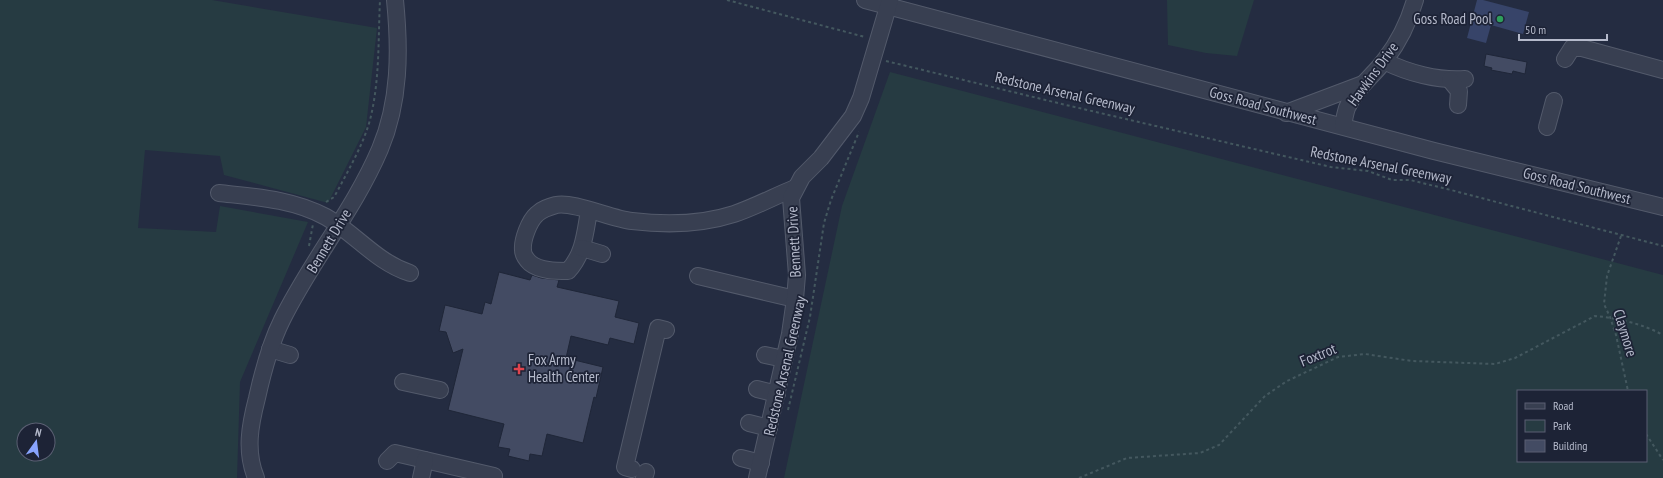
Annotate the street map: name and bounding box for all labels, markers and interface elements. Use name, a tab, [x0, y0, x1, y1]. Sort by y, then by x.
place label: Goss Road Pool	[1413, 9, 1492, 28]
marker: Goss Road Pool	[1495, 14, 1505, 24]
scale bar	[1519, 16, 1607, 42]
text: 50 m	[1525, 22, 1546, 37]
street label: Hawkins Drive	[1343, 38, 1402, 109]
street label: Redstone Arsenal Greenway	[993, 67, 1137, 118]
street label: Goss Road Southwest	[1207, 82, 1319, 129]
street label: Redstone Arsenal Greenway	[1309, 142, 1453, 188]
street label: Goss Road Southwest	[1521, 163, 1633, 208]
street label: Bennett Drive	[302, 205, 355, 276]
street label: Bennett Drive	[782, 206, 805, 278]
street label: Redstone Arsenal Greenway	[759, 294, 810, 438]
street label: Claymore	[1609, 307, 1642, 359]
street label: Foxtrot	[1297, 339, 1339, 370]
place label: Fox Army Health Center	[528, 350, 600, 386]
marker: Fox Army Health Center	[513, 363, 525, 375]
legend	[1517, 390, 1647, 462]
text: Road	[1553, 398, 1573, 413]
text: Park	[1553, 418, 1571, 433]
north arrow	[16, 422, 56, 462]
text: N	[34, 425, 43, 440]
text: Building	[1553, 438, 1588, 453]

